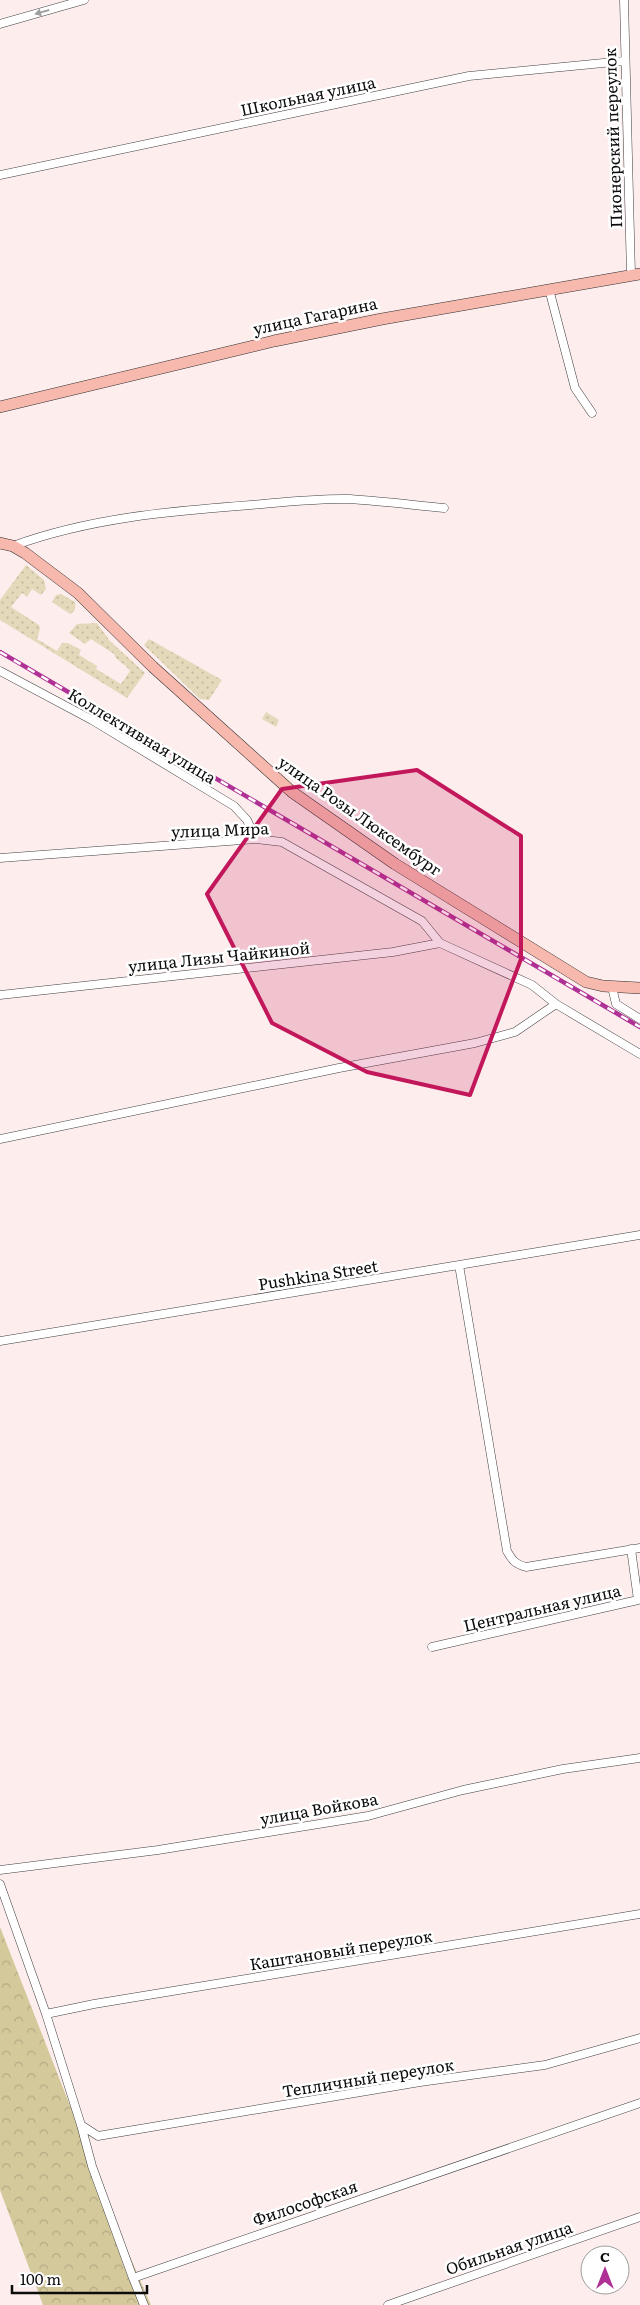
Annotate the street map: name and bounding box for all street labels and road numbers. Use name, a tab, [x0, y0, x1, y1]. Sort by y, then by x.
street label: Пионерский переулок	[597, 47, 627, 228]
street label: Школьная улица	[238, 69, 378, 121]
street label: улица Гагарина	[250, 290, 380, 340]
street label: Коллективная улица	[64, 681, 221, 789]
street label: улица Розы Люксембург	[274, 749, 447, 881]
street label: улица Мира	[171, 815, 270, 843]
street label: улица Лизы Чайкиной	[127, 934, 311, 978]
street label: Pushkina Street	[256, 1253, 380, 1295]
street label: Центральная улица	[461, 1577, 623, 1637]
street label: улица Войкова	[258, 1786, 380, 1830]
street label: Каштановый переулок	[248, 1923, 435, 1975]
street label: Тепличный переулок	[280, 2051, 456, 2102]
street label: Философская	[249, 2173, 360, 2231]
street label: Обильная улица	[442, 2214, 576, 2280]

